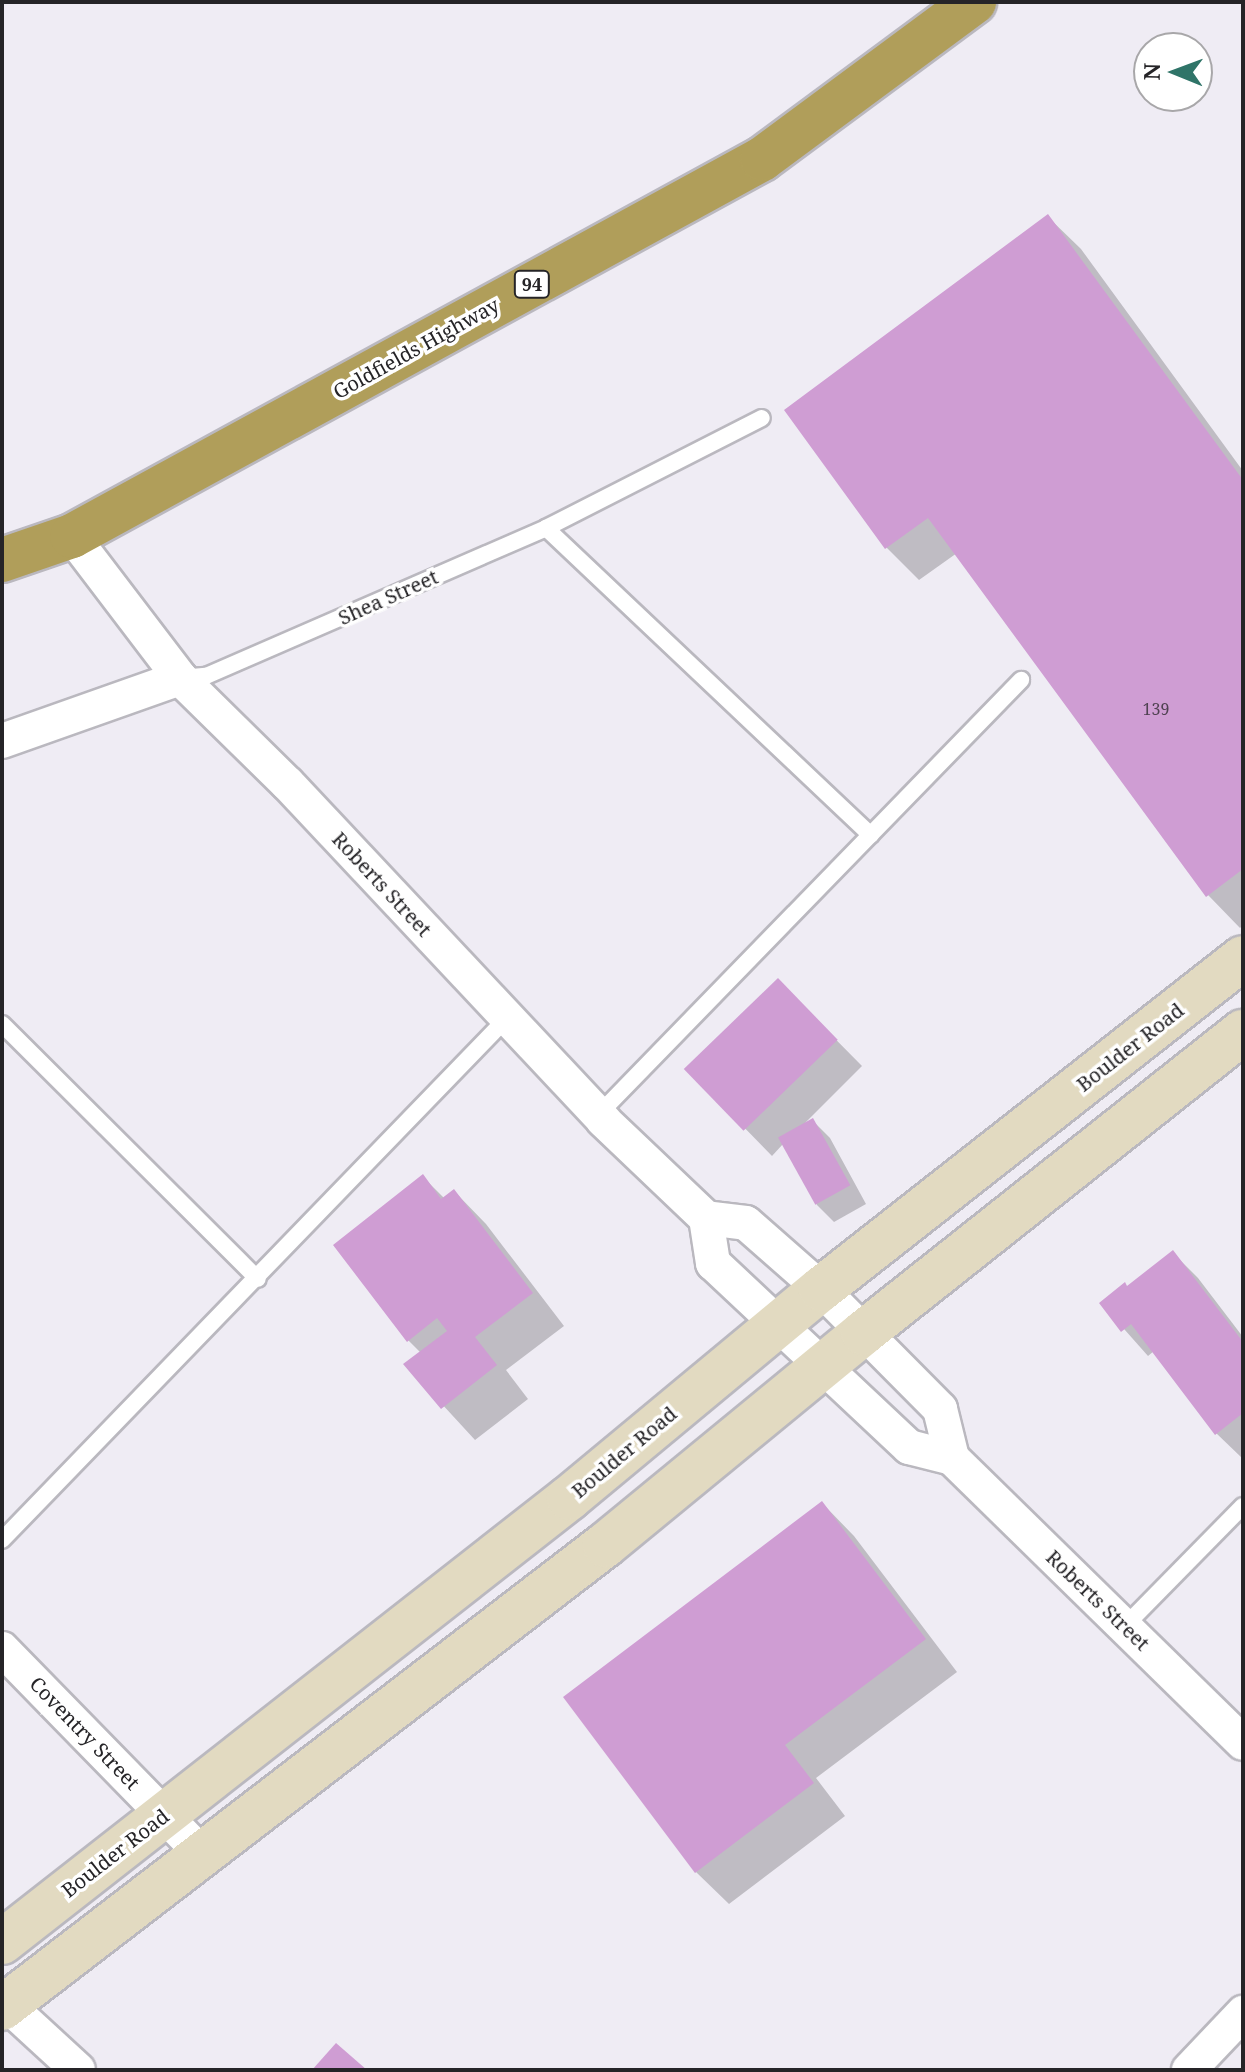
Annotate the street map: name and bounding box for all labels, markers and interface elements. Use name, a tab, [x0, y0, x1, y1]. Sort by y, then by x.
north arrow	[1133, 32, 1213, 112]
text: N	[1136, 63, 1166, 81]
road number: 94	[512, 270, 552, 298]
street label: Goldfields Highway	[329, 292, 503, 404]
street label: Shea Street	[334, 564, 442, 630]
house number: 139	[1143, 699, 1169, 719]
street label: Roberts Street	[327, 827, 437, 941]
street label: Boulder Road	[1072, 998, 1188, 1096]
street label: Boulder Road	[567, 1401, 681, 1503]
street label: Roberts Street	[1041, 1545, 1155, 1655]
street label: Coventry Street	[25, 1672, 145, 1794]
street label: Boulder Road	[57, 1804, 173, 1902]

